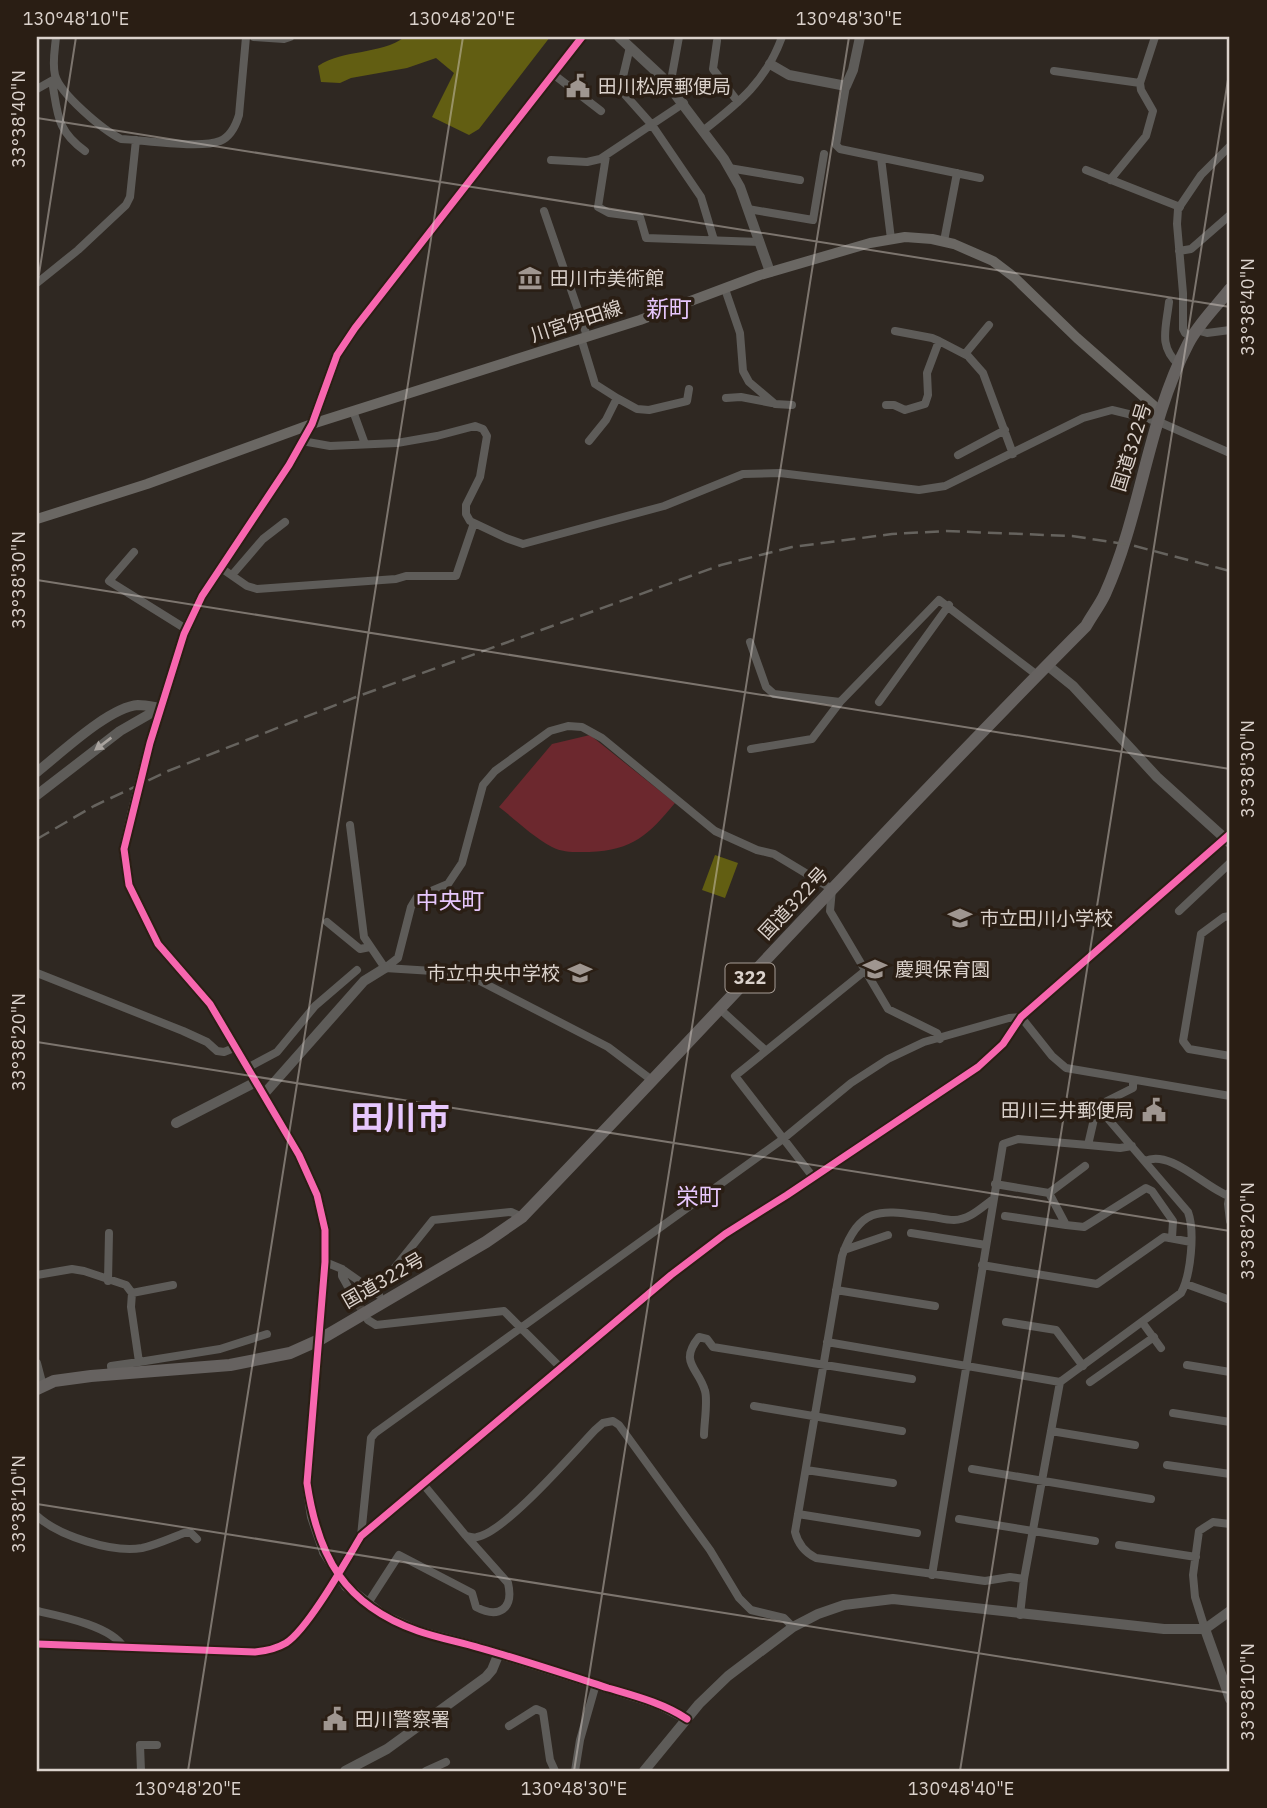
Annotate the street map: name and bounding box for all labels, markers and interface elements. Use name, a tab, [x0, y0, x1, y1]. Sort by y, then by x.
text: 130°48'10"E	[23, 7, 129, 30]
text: 130°48'20"E	[409, 7, 515, 30]
text: 130°48'30"E	[796, 7, 902, 30]
text: 33°38'40"N	[7, 70, 30, 168]
public building icon: 田川松原郵便局	[564, 72, 592, 100]
place label: 田川松原郵便局	[598, 74, 731, 98]
text: 33°38'40"N	[1236, 258, 1259, 356]
museum icon: 田川市美術館	[516, 264, 544, 292]
place label: 田川市美術館	[550, 266, 664, 290]
district label: 新町	[646, 293, 692, 323]
street label: 川宮伊田線	[527, 295, 625, 347]
street label: 国道322号	[1106, 400, 1156, 494]
text: 33°38'30"N	[7, 531, 30, 629]
text: 33°38'30"N	[1236, 720, 1259, 818]
one-way arrow	[94, 737, 112, 751]
street label: 国道322号	[753, 861, 833, 945]
district label: 中央町	[416, 885, 485, 915]
school or university icon: 市立田川小学校	[946, 904, 974, 932]
place label: 市立田川小学校	[980, 906, 1113, 930]
school or university icon: 慶興保育園	[861, 955, 889, 983]
place label: 慶興保育園	[895, 957, 990, 981]
school or university icon: 市立中央中学校	[566, 959, 594, 987]
place label: 市立中央中学校	[427, 961, 560, 985]
road number: 322	[726, 964, 774, 993]
text: 33°38'20"N	[7, 993, 30, 1091]
district label: 田川市	[351, 1095, 450, 1138]
public building icon: 田川三井郵便局	[1140, 1096, 1168, 1124]
place label: 田川三井郵便局	[1001, 1098, 1134, 1122]
district label: 栄町	[676, 1181, 722, 1211]
text: 33°38'20"N	[1236, 1182, 1259, 1280]
street label: 国道322号	[338, 1247, 428, 1313]
text: 33°38'10"N	[7, 1455, 30, 1553]
text: 33°38'10"N	[1236, 1643, 1259, 1741]
public building icon: 田川警察署	[321, 1705, 349, 1733]
place label: 田川警察署	[355, 1707, 450, 1731]
text: 130°48'20"E	[135, 1777, 241, 1800]
text: 130°48'30"E	[521, 1777, 627, 1800]
text: 130°48'40"E	[908, 1777, 1014, 1800]

